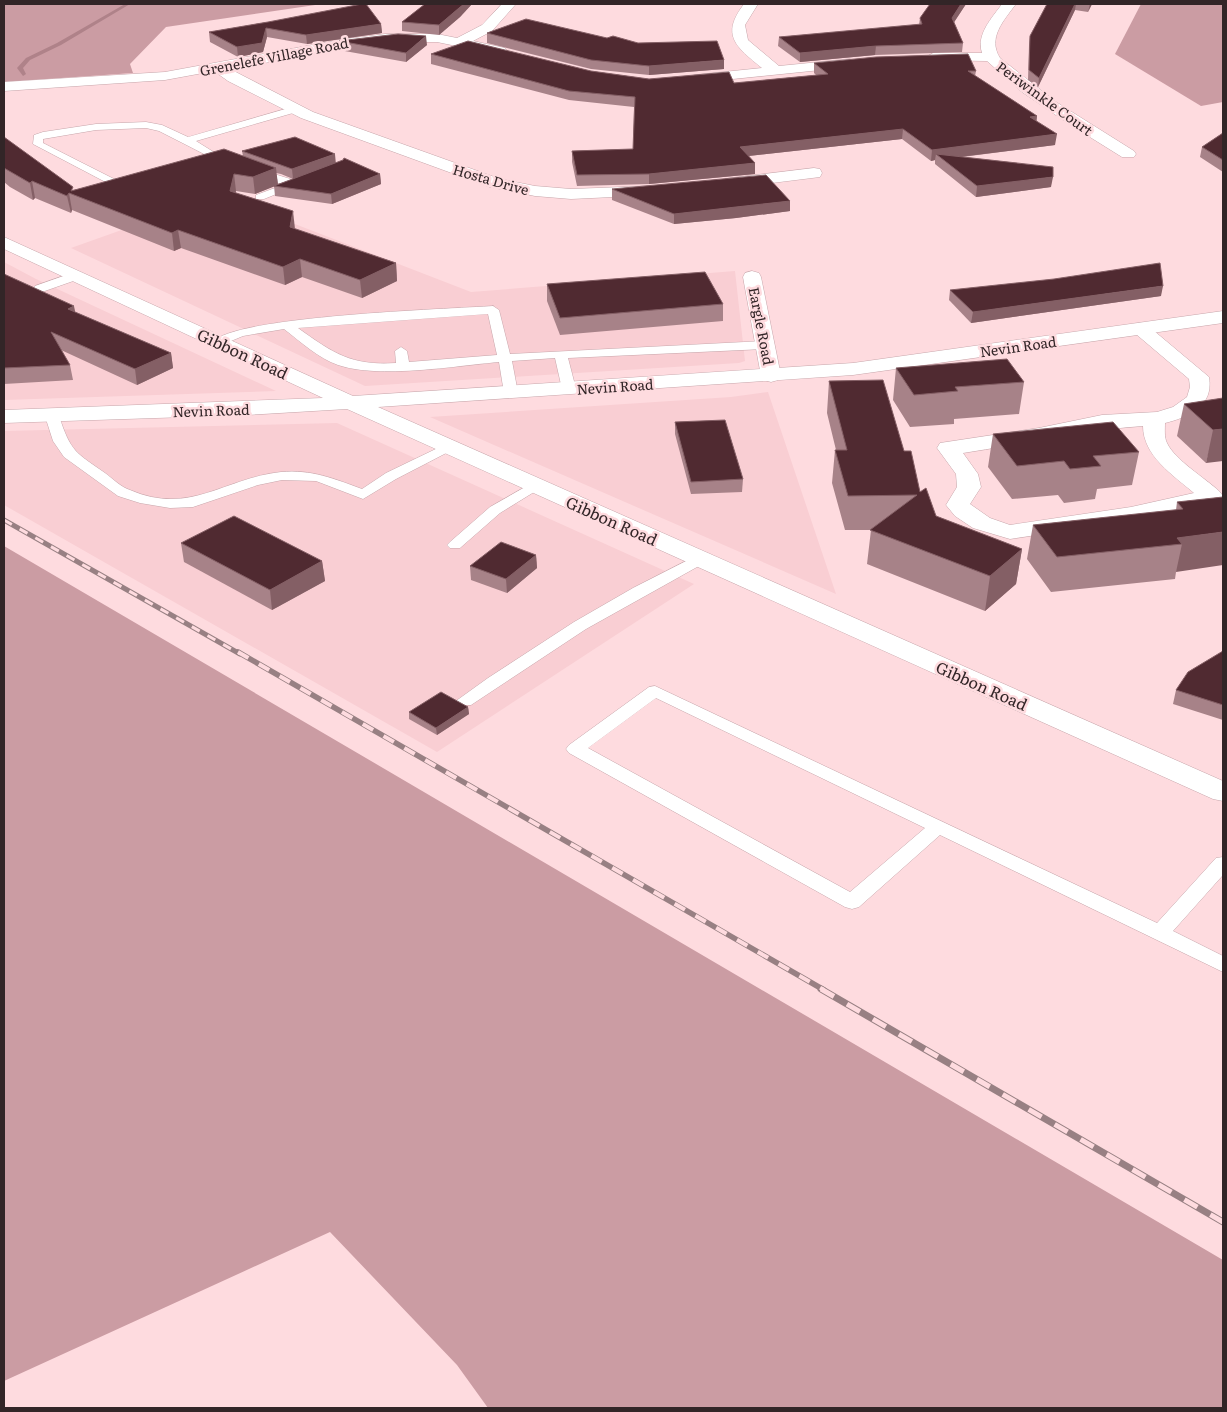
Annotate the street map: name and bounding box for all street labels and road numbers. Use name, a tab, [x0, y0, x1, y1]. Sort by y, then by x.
street label: Grenelefe Village Road	[198, 32, 350, 80]
street label: Periwinkle Court	[993, 56, 1098, 140]
street label: Hosta Drive	[451, 159, 531, 199]
street label: Eargle Road	[745, 285, 779, 367]
street label: Gibbon Road	[194, 321, 293, 385]
street label: Nevin Road	[978, 331, 1058, 361]
street label: Nevin Road	[576, 373, 655, 399]
street label: Nevin Road	[172, 399, 250, 421]
street label: Gibbon Road	[562, 489, 662, 551]
street label: Gibbon Road	[932, 654, 1032, 716]

